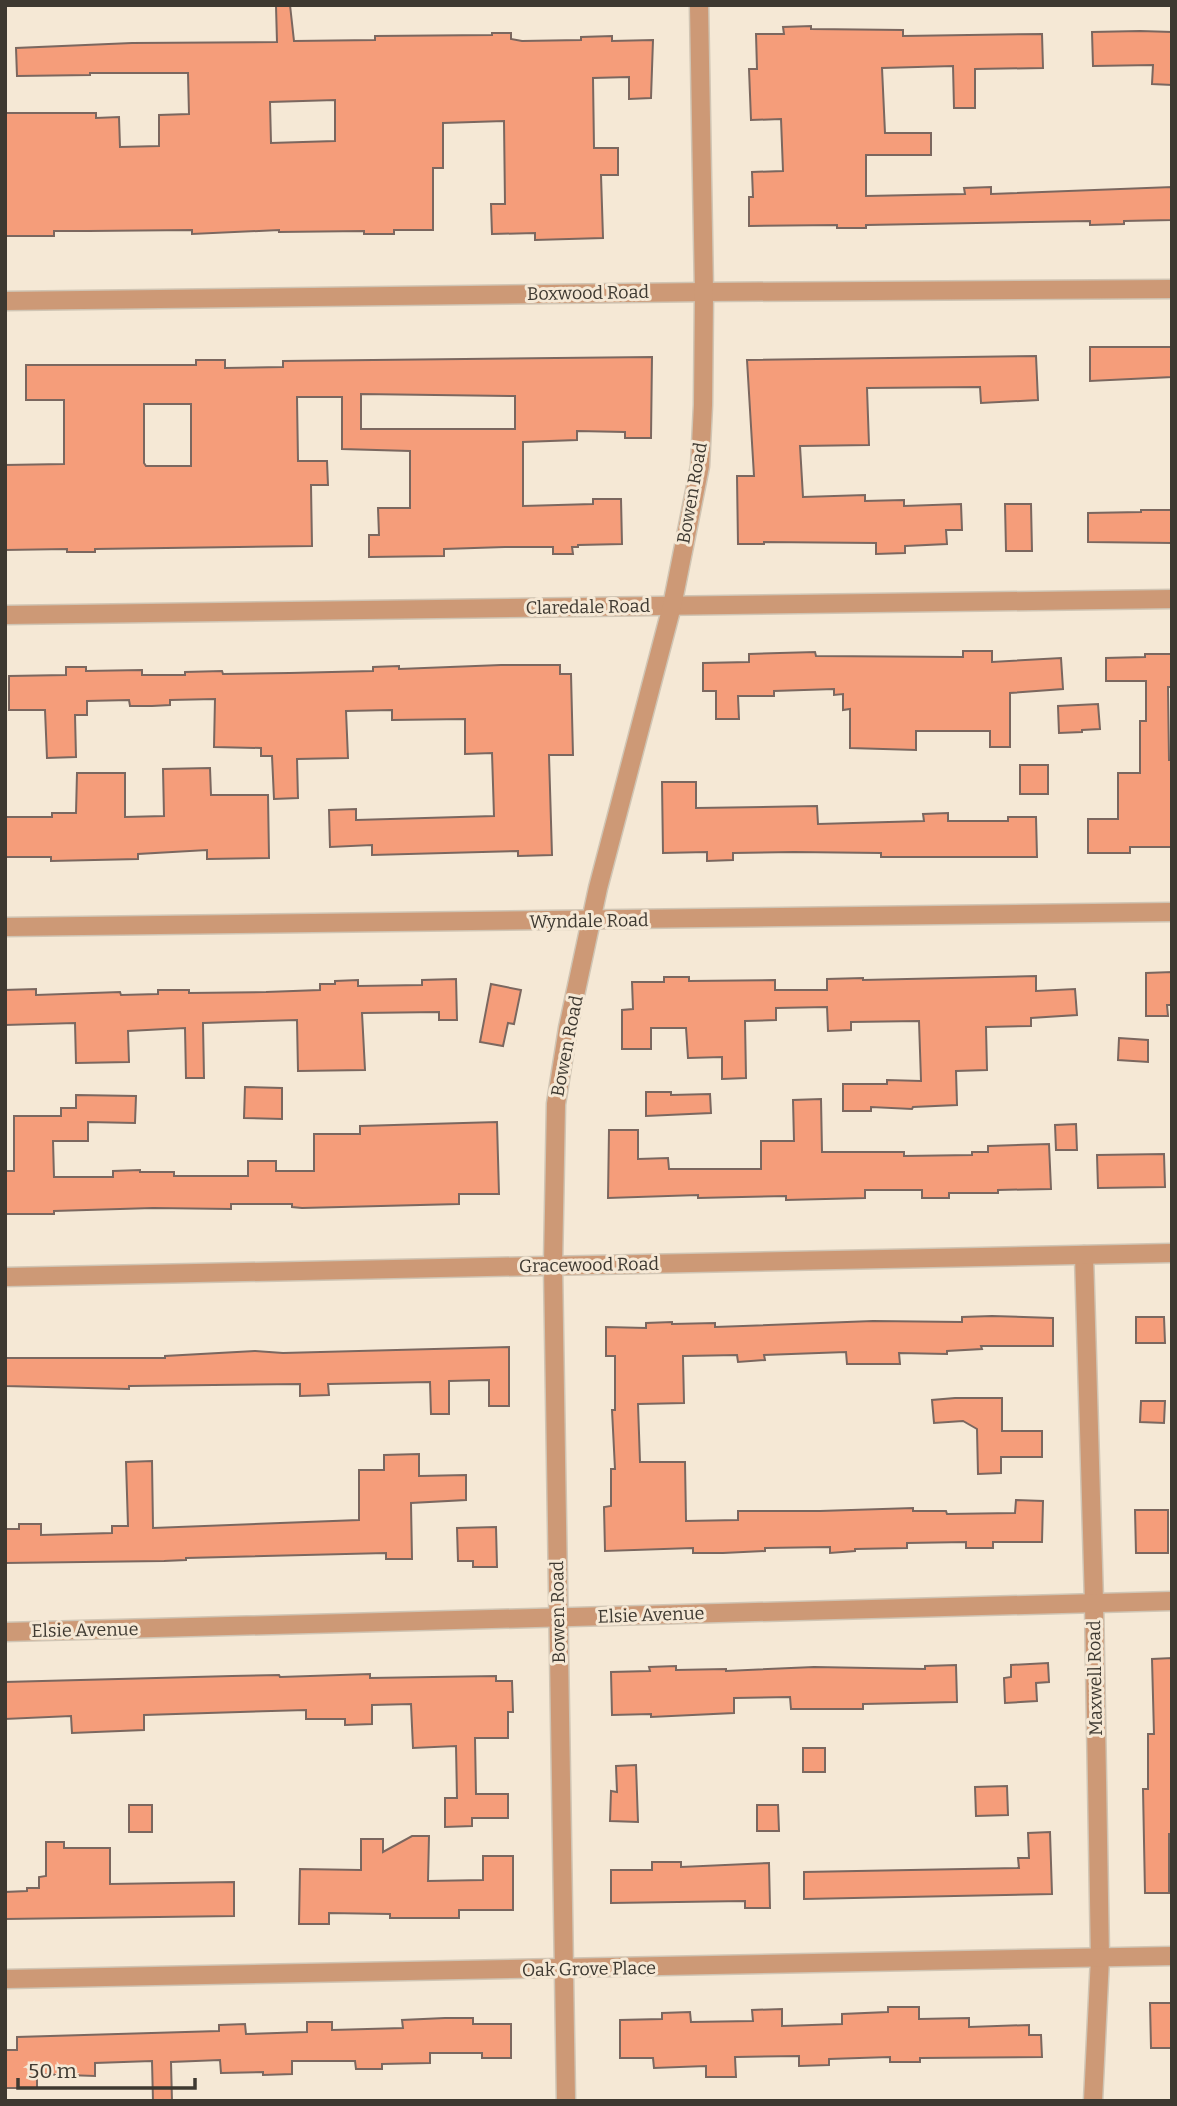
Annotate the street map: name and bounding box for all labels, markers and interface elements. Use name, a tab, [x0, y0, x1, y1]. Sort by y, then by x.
street label: Boxwood Road	[527, 281, 650, 305]
street label: Bowen Road	[672, 440, 712, 545]
street label: Claredale Road	[526, 595, 651, 619]
street label: Wyndale Road	[529, 909, 649, 933]
street label: Bowen Road	[546, 993, 588, 1098]
street label: Gracewood Road	[519, 1253, 660, 1277]
street label: Bowen Road	[546, 1560, 570, 1663]
street label: Elsie Avenue	[597, 1602, 705, 1628]
street label: Elsie Avenue	[31, 1618, 139, 1642]
street label: Maxwell Road	[1083, 1620, 1107, 1736]
street label: Oak Grove Place	[522, 1957, 656, 1981]
scale bar	[18, 2046, 194, 2090]
text: 50 m	[28, 2058, 77, 2084]

